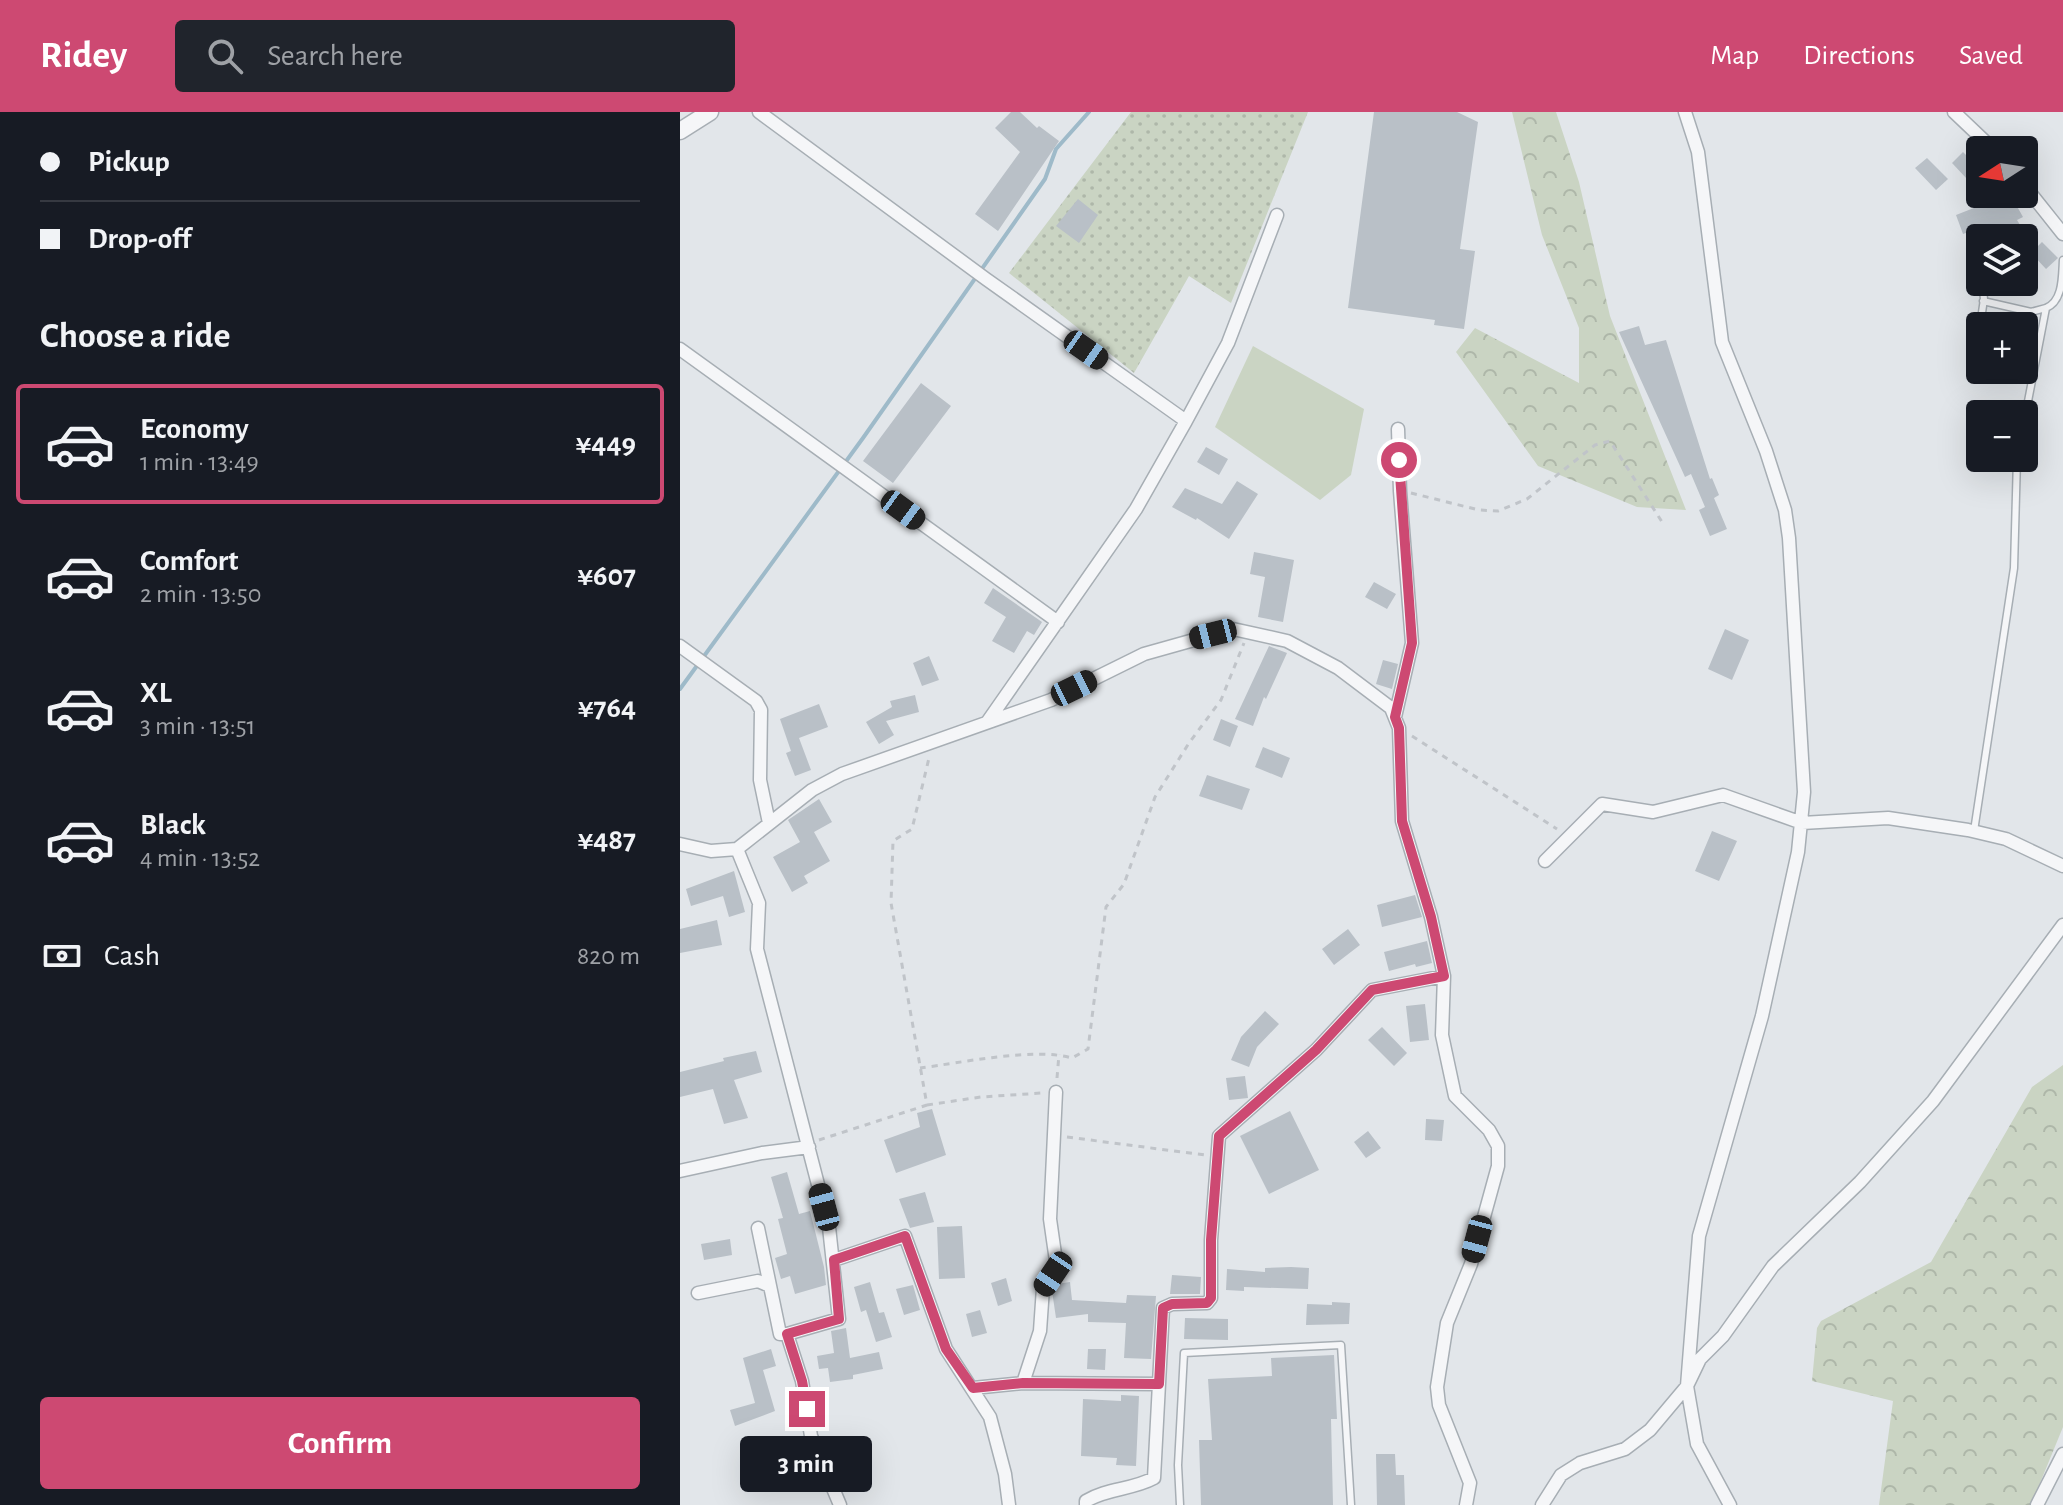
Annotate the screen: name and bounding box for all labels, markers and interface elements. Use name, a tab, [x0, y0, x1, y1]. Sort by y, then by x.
search box	[175, 20, 735, 92]
icon: search	[203, 34, 247, 78]
text: Ridey	[40, 37, 127, 75]
text: Search here	[267, 41, 403, 71]
text: Map	[1710, 42, 1759, 70]
text: Directions	[1803, 42, 1915, 70]
text: Saved	[1959, 42, 2023, 70]
north arrow	[1966, 136, 2038, 208]
map controls	[1966, 136, 2038, 472]
text: Pickup	[88, 147, 170, 177]
text: Drop-off	[88, 224, 191, 254]
button: layers	[1966, 224, 2038, 296]
button: +	[1966, 312, 2038, 384]
text: Choose a ride	[40, 318, 230, 354]
car	[1059, 326, 1113, 374]
button: −	[1966, 400, 2038, 472]
icon: car	[44, 408, 116, 480]
text: Economy	[140, 414, 249, 444]
text: ¥449	[576, 429, 636, 459]
route start	[1381, 442, 1417, 478]
text: 1 min · 13:49	[140, 449, 259, 475]
car	[877, 486, 929, 534]
icon: car	[44, 540, 116, 612]
text: Comfort	[140, 546, 239, 576]
text: ¥607	[577, 561, 636, 591]
text: 2 min · 13:50	[140, 581, 261, 607]
car	[1187, 617, 1239, 651]
car	[1047, 667, 1101, 709]
icon: car	[44, 672, 116, 744]
text: XL	[140, 678, 172, 708]
text: ¥764	[578, 693, 636, 723]
text: 3 min · 13:51	[140, 713, 255, 739]
icon: car	[44, 804, 116, 876]
text: Black	[140, 810, 206, 840]
text: ¥487	[577, 825, 636, 855]
text: 4 min · 13:52	[140, 845, 260, 871]
icon: cash	[40, 934, 84, 978]
text: Cash	[104, 941, 160, 971]
text: 820 m	[577, 943, 640, 969]
car	[806, 1181, 842, 1233]
car	[1459, 1213, 1495, 1265]
car	[1030, 1247, 1076, 1301]
route end	[789, 1391, 825, 1427]
button: Confirm	[40, 1397, 640, 1489]
callout: 3 min	[741, 1437, 873, 1493]
text: 3 min	[778, 1451, 834, 1477]

